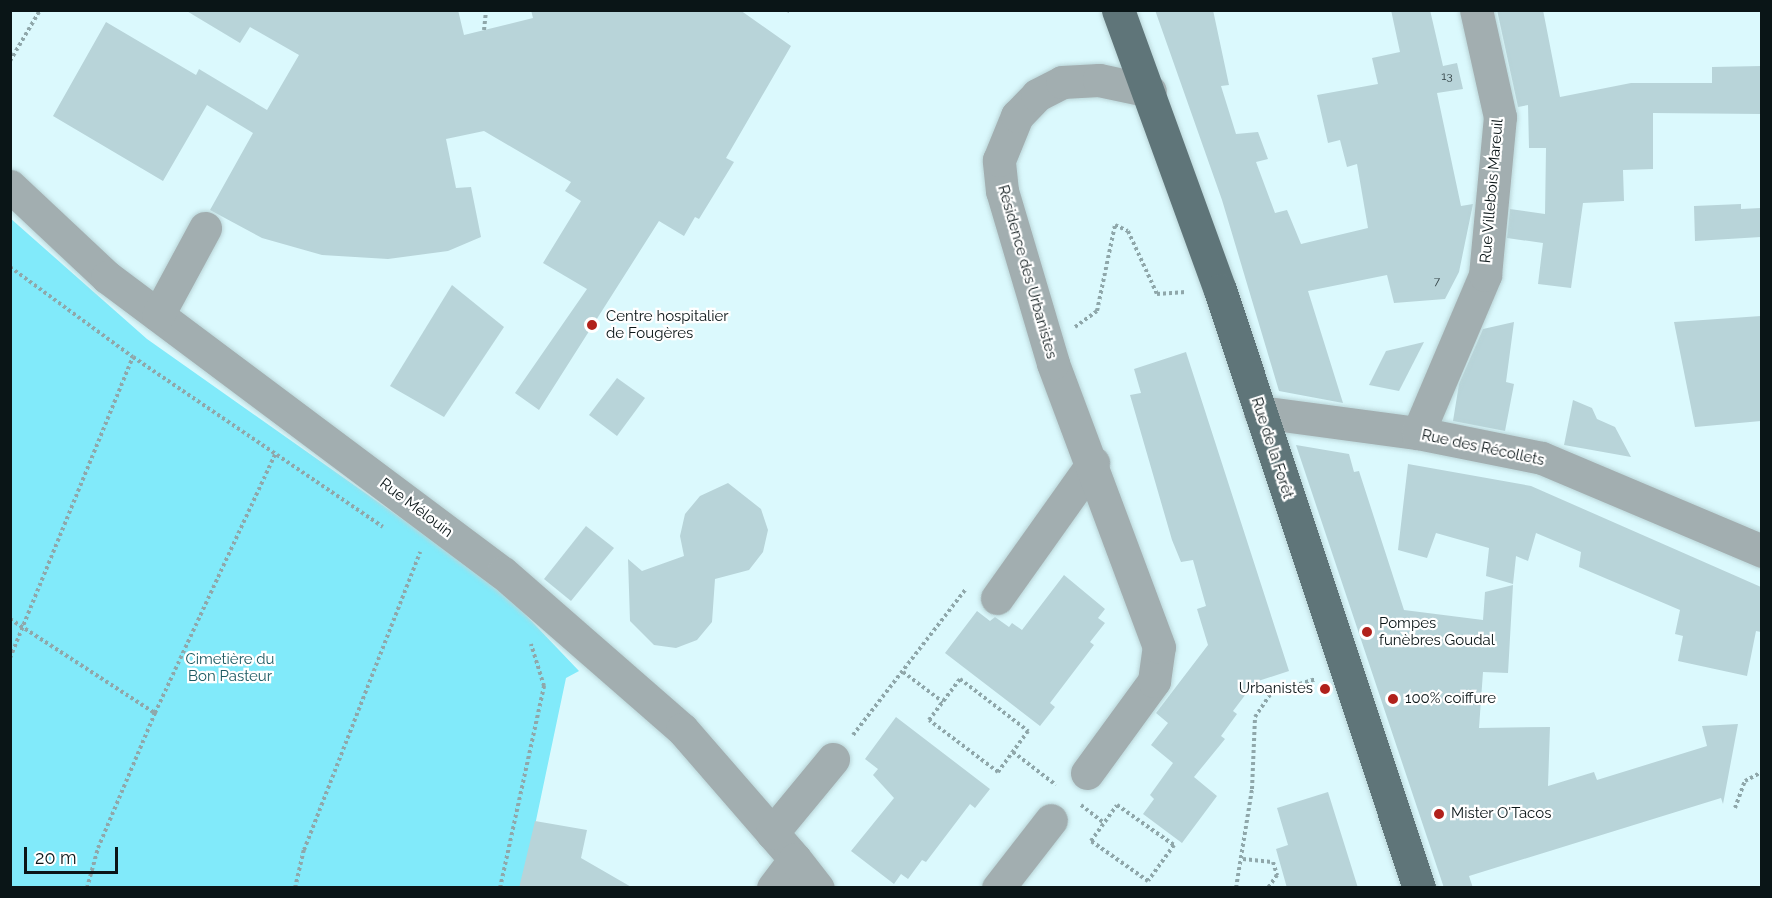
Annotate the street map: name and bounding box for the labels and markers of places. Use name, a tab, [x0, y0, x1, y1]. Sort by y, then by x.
place label: Centre hospitalier de Fougères	[606, 307, 729, 342]
marker: Centre hospitalier de Fougères	[583, 316, 601, 334]
place label: Pompes funèbres Goudal	[1379, 614, 1495, 649]
marker: Pompes funèbres Goudal	[1360, 625, 1374, 639]
place label: Urbanistes	[1239, 680, 1313, 698]
marker: Urbanistes	[1318, 682, 1332, 696]
place label: 100% coiffure	[1405, 690, 1496, 708]
marker: 100% coiffure	[1386, 692, 1400, 706]
place label: Mister O'Tacos	[1451, 805, 1552, 823]
marker: Mister O'Tacos	[1432, 807, 1446, 821]

